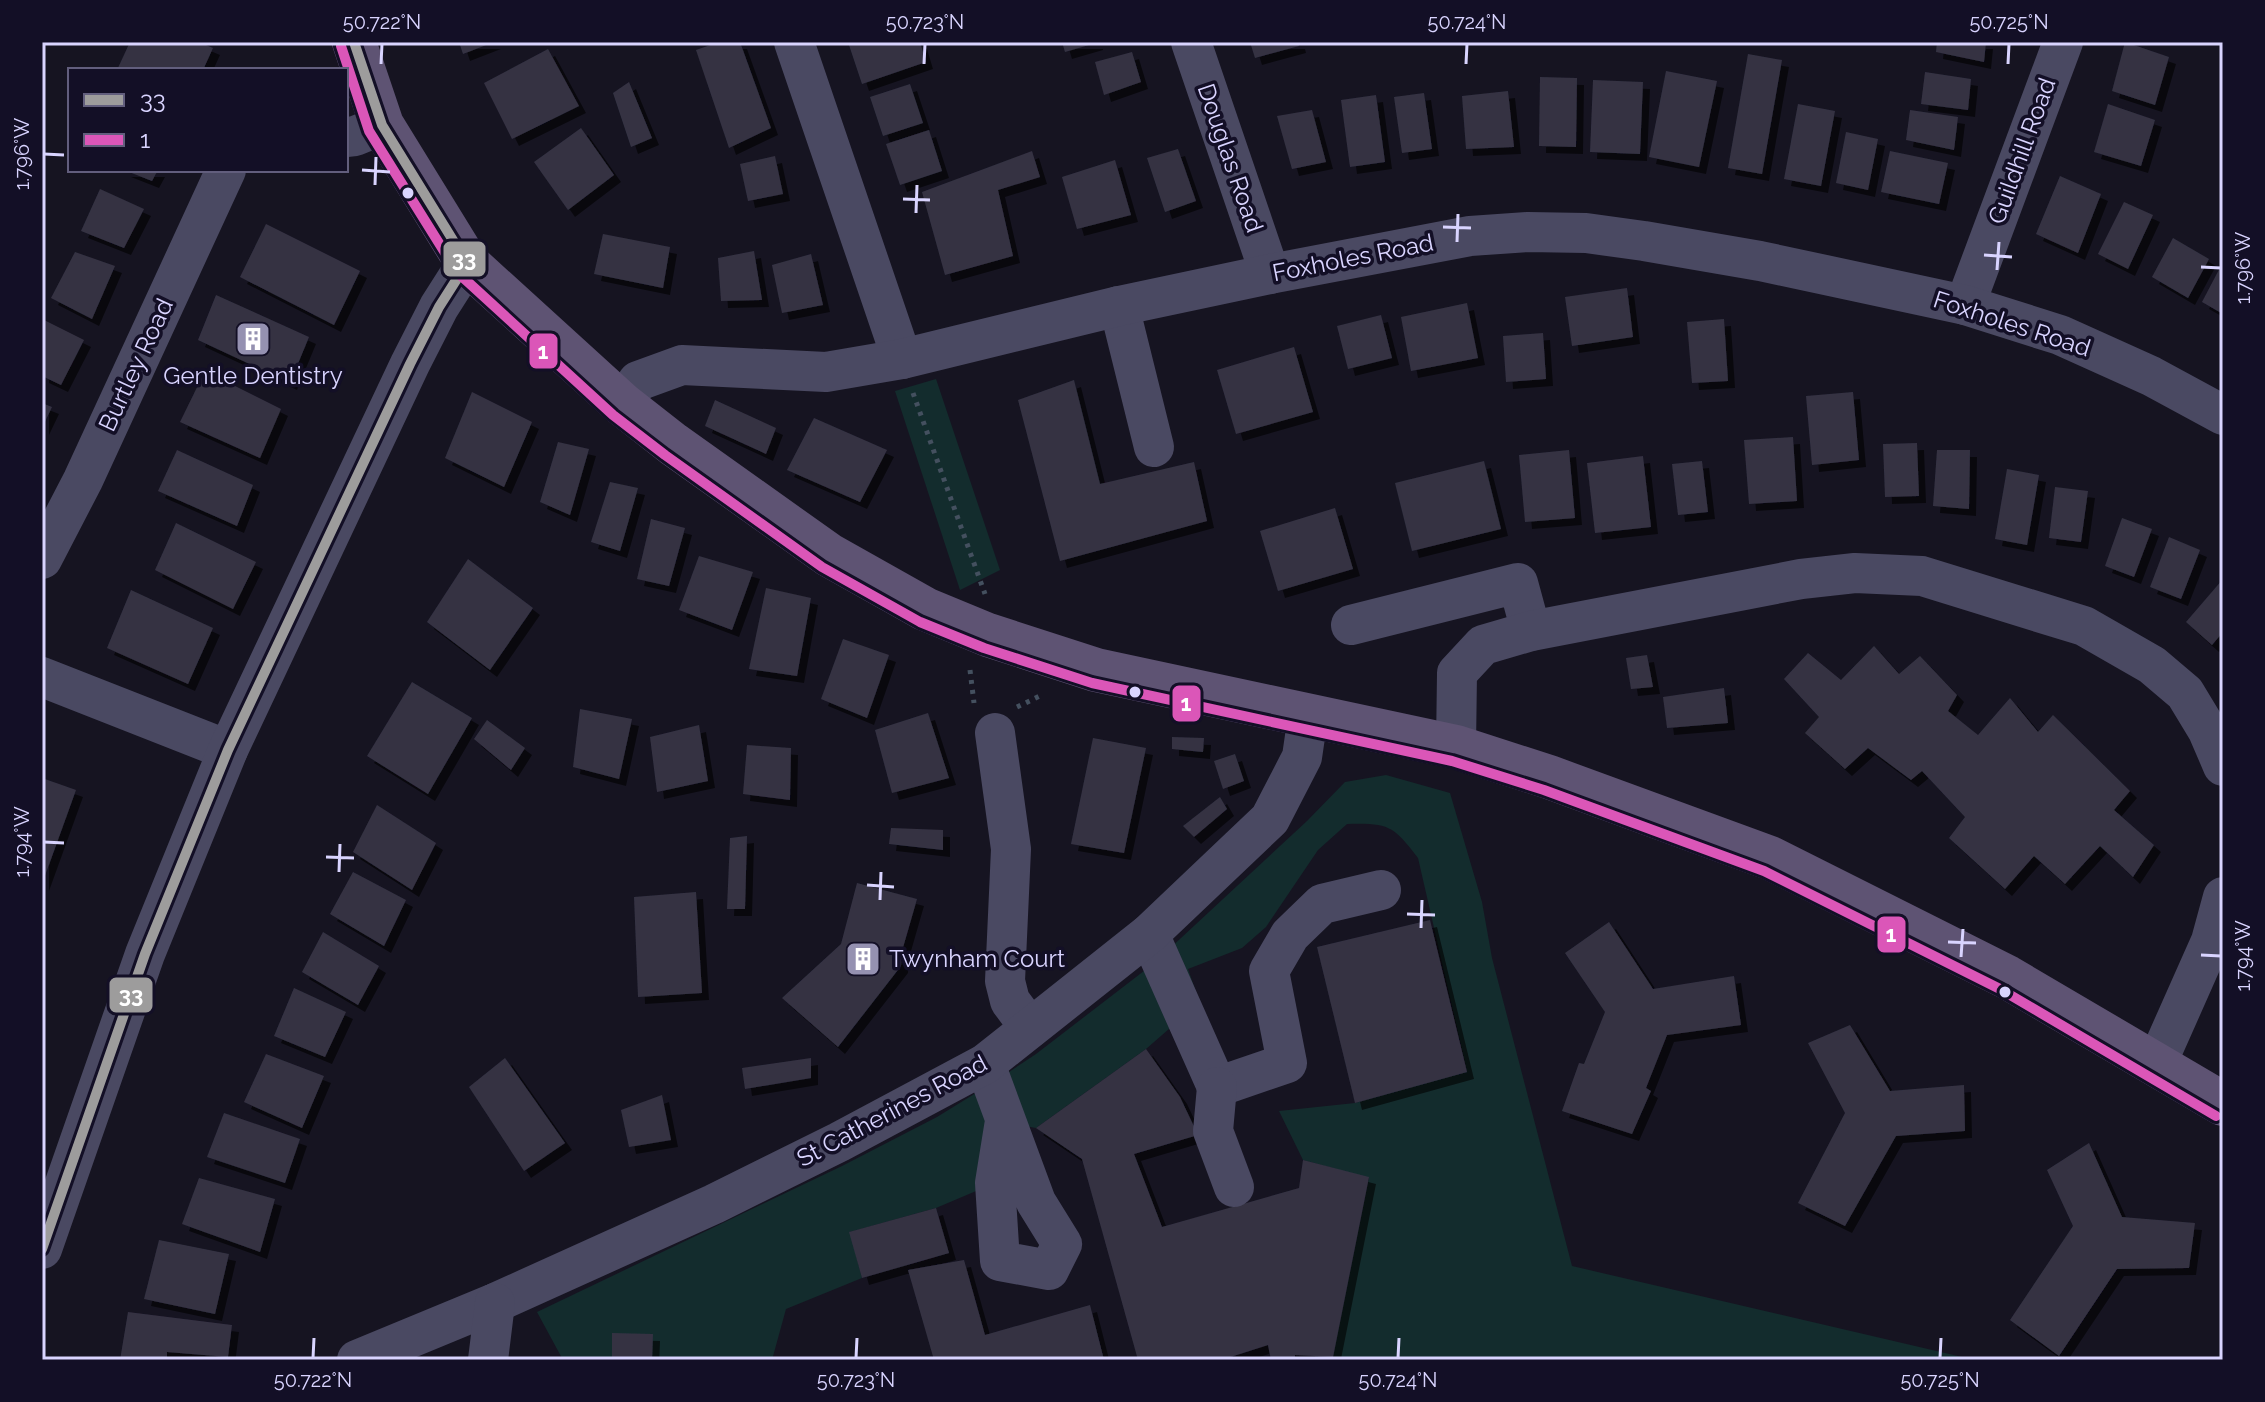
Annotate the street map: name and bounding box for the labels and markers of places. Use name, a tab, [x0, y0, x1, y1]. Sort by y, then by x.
unlabelled marker	[400, 185, 416, 201]
building icon: Gentle Dentistry	[234, 320, 272, 358]
place label: Gentle Dentistry	[163, 361, 343, 390]
unlabelled marker	[1127, 684, 1143, 700]
building icon: Twynham Court	[844, 940, 882, 978]
place label: Twynham Court	[889, 944, 1065, 973]
unlabelled marker	[1997, 984, 2013, 1000]

